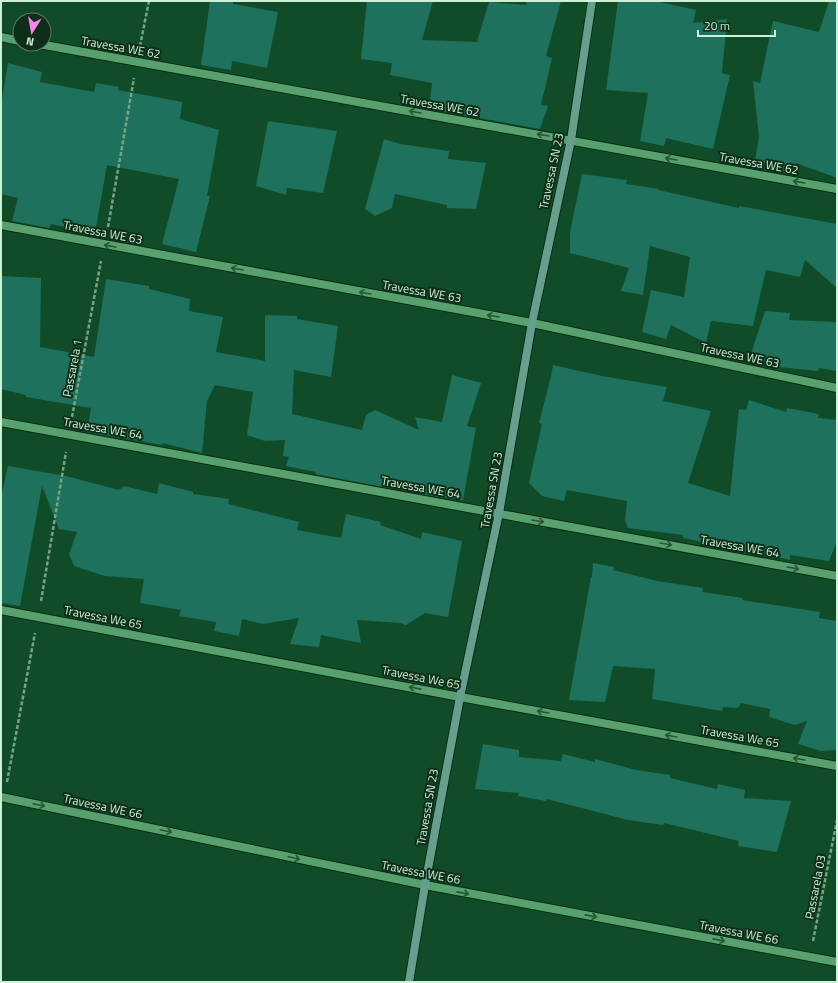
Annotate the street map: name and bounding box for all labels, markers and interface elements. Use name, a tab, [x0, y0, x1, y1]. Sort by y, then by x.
north arrow	[12, 12, 52, 52]
scale bar	[698, 12, 775, 38]
text: 20 m	[704, 16, 730, 35]
street label: Travessa WE 62	[80, 31, 162, 63]
text: N	[25, 33, 35, 50]
street label: Travessa WE 62	[399, 89, 481, 121]
one-way arrow	[409, 108, 422, 116]
street label: Travessa SN 23	[534, 131, 568, 211]
one-way arrow	[537, 131, 550, 139]
street label: Travessa WE 62	[718, 147, 800, 179]
one-way arrow	[665, 154, 678, 162]
one-way arrow	[793, 178, 806, 186]
street label: Travessa WE 63	[62, 215, 144, 249]
one-way arrow	[103, 241, 116, 249]
one-way arrow	[231, 265, 244, 273]
street label: Travessa WE 63	[381, 275, 463, 307]
one-way arrow	[359, 288, 372, 296]
one-way arrow	[487, 312, 500, 320]
street label: Passarela 1	[57, 337, 87, 399]
street label: Travessa WE 63	[699, 337, 781, 373]
street label: Travessa WE 64	[62, 412, 144, 444]
street label: Travessa SN 23	[475, 450, 507, 530]
street label: Travessa WE 64	[380, 471, 462, 503]
one-way arrow	[531, 517, 544, 525]
street label: Travessa WE 64	[699, 530, 781, 562]
one-way arrow	[659, 541, 672, 549]
one-way arrow	[786, 564, 799, 572]
street label: Travessa We 65	[62, 600, 144, 634]
street label: Travessa We 65	[380, 660, 462, 694]
one-way arrow	[409, 684, 422, 692]
one-way arrow	[537, 708, 550, 716]
street label: Travessa We 65	[699, 720, 781, 752]
one-way arrow	[665, 731, 678, 739]
one-way arrow	[793, 755, 806, 763]
street label: Travessa SN 23	[411, 767, 443, 847]
street label: Travessa WE 66	[62, 788, 145, 824]
one-way arrow	[32, 801, 45, 809]
one-way arrow	[160, 828, 173, 836]
street label: Passarela 03	[799, 853, 831, 921]
one-way arrow	[287, 854, 300, 862]
street label: Travessa WE 66	[380, 855, 462, 889]
one-way arrow	[456, 889, 469, 897]
one-way arrow	[584, 913, 597, 921]
street label: Travessa WE 66	[698, 915, 780, 949]
one-way arrow	[712, 937, 725, 945]

